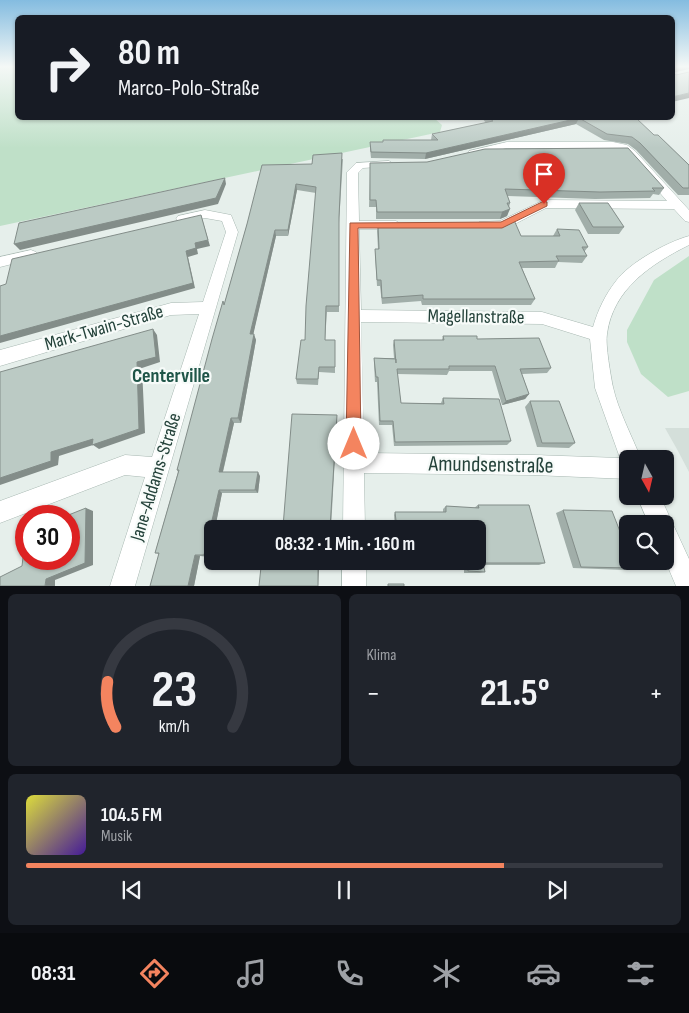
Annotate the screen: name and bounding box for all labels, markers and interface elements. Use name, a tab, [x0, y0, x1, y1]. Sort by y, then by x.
text: 80 m	[118, 32, 180, 75]
icon: right	[35, 35, 100, 100]
text: Marco-Polo-Straße	[118, 75, 260, 102]
pin	[523, 153, 565, 204]
icon: arrive	[530, 160, 558, 188]
street label: Mark-Twain-Straße	[42, 300, 166, 356]
street label: Magellanstraße	[427, 305, 525, 329]
district label: Centerville	[132, 364, 210, 388]
street label: Jane-Addams-Straße	[125, 410, 186, 545]
position arrow	[327, 417, 379, 469]
street label: Amundsenstraße	[427, 450, 554, 480]
north arrow	[619, 450, 674, 505]
map controls	[619, 450, 674, 570]
speed limit sign: 30	[15, 505, 80, 570]
button: search	[619, 515, 674, 570]
text: 08:32 · 1 Min. · 160 m	[275, 533, 415, 556]
text: Klima	[367, 646, 397, 665]
text: 23	[151, 659, 197, 722]
text: 21.5°	[480, 671, 550, 716]
text: −	[367, 677, 380, 710]
text: +	[649, 677, 663, 710]
text: km/h	[159, 716, 190, 737]
text: 104.5 FM	[101, 804, 162, 827]
text: Musik	[101, 827, 132, 846]
icon: previous	[118, 876, 146, 904]
icon: pause	[330, 876, 358, 904]
icon: next	[543, 876, 571, 904]
icon: directions	[137, 956, 172, 991]
icon: music	[234, 956, 269, 991]
icon: phone	[332, 956, 367, 991]
icon: climate	[429, 956, 464, 991]
icon: car	[526, 956, 561, 991]
icon: filters	[623, 956, 658, 991]
text: 08:31	[31, 960, 75, 987]

